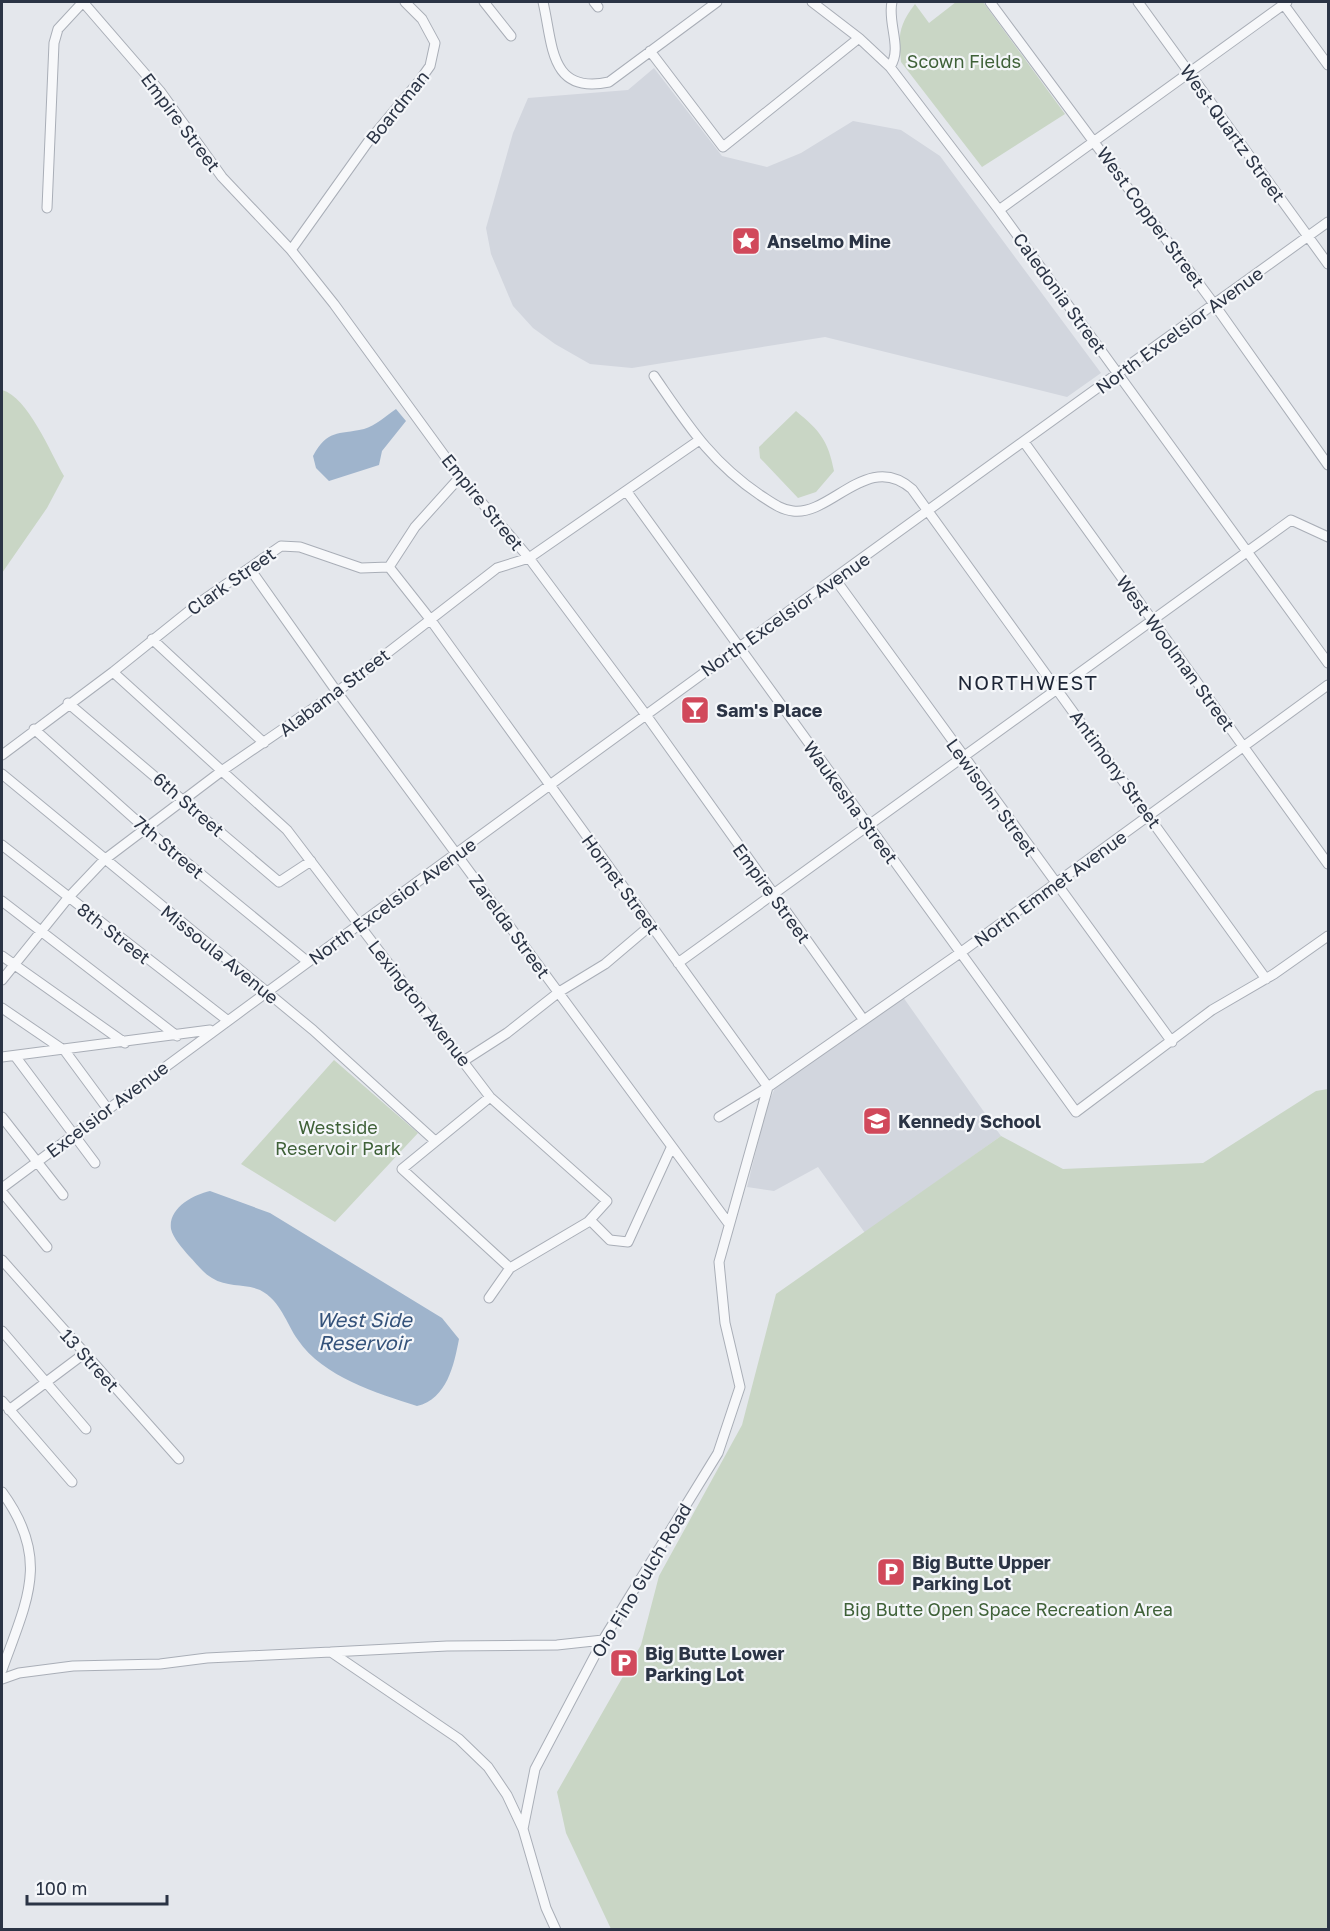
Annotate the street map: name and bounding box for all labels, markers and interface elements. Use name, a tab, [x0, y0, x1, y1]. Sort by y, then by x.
park label: Scown Fields	[907, 50, 1021, 72]
street label: West Quartz Street	[1176, 60, 1290, 206]
street label: Boardman	[361, 66, 433, 148]
street label: Empire Street	[137, 68, 225, 176]
street label: West Copper Street	[1093, 142, 1209, 292]
place icon: Anselmo Mine	[730, 225, 762, 257]
street label: Caledonia Street	[1009, 228, 1111, 358]
place label: Anselmo Mine	[767, 230, 891, 252]
street label: North Excelsior Avenue	[1091, 262, 1267, 398]
street label: Empire Street	[437, 449, 529, 555]
street label: Clark Street	[182, 542, 280, 620]
street label: North Excelsior Avenue	[696, 547, 874, 681]
street label: West Woolman Street	[1112, 571, 1240, 735]
street label: Alabama Street	[274, 643, 394, 741]
district label: NORTHWEST	[958, 670, 1098, 694]
bar icon: Sam's Place	[679, 694, 711, 726]
place label: Sam's Place	[716, 699, 823, 721]
street label: Antimony Street	[1066, 706, 1166, 832]
street label: Lewisohn Street	[942, 734, 1042, 860]
street label: Waukesha Street	[799, 736, 903, 868]
street label: 6th Street	[149, 767, 229, 841]
street label: 7th Street	[129, 811, 209, 883]
street label: North Emmet Avenue	[969, 825, 1131, 951]
street label: Hornet Street	[577, 830, 665, 938]
street label: North Excelsior Avenue	[304, 833, 480, 969]
street label: Empire Street	[728, 839, 816, 947]
street label: Zarelda Street	[465, 870, 555, 982]
street label: 8th Street	[73, 898, 155, 968]
street label: Missoula Avenue	[157, 900, 283, 1008]
street label: Lexington Avenue	[364, 935, 476, 1071]
street label: Excelsior Avenue	[42, 1056, 172, 1162]
school or university icon: Kennedy School	[861, 1105, 893, 1137]
place label: Kennedy School	[898, 1110, 1041, 1132]
park label: Westside Reservoir Park	[275, 1116, 401, 1159]
water label: West Side Reservoir	[316, 1307, 413, 1354]
street label: 13 Street	[56, 1324, 124, 1396]
street label: Oro Fino Gulch Road	[586, 1499, 696, 1661]
place label: Big Butte Upper Parking Lot	[912, 1551, 1051, 1594]
parking icon: Big Butte Upper Parking Lot	[875, 1556, 907, 1588]
park label: Big Butte Open Space Recreation Area	[843, 1598, 1173, 1620]
place label: Big Butte Lower Parking Lot	[645, 1642, 784, 1685]
parking icon: Big Butte Lower Parking Lot	[608, 1647, 640, 1679]
scale bar	[27, 1868, 166, 1906]
text: 100 m	[36, 1877, 87, 1899]

